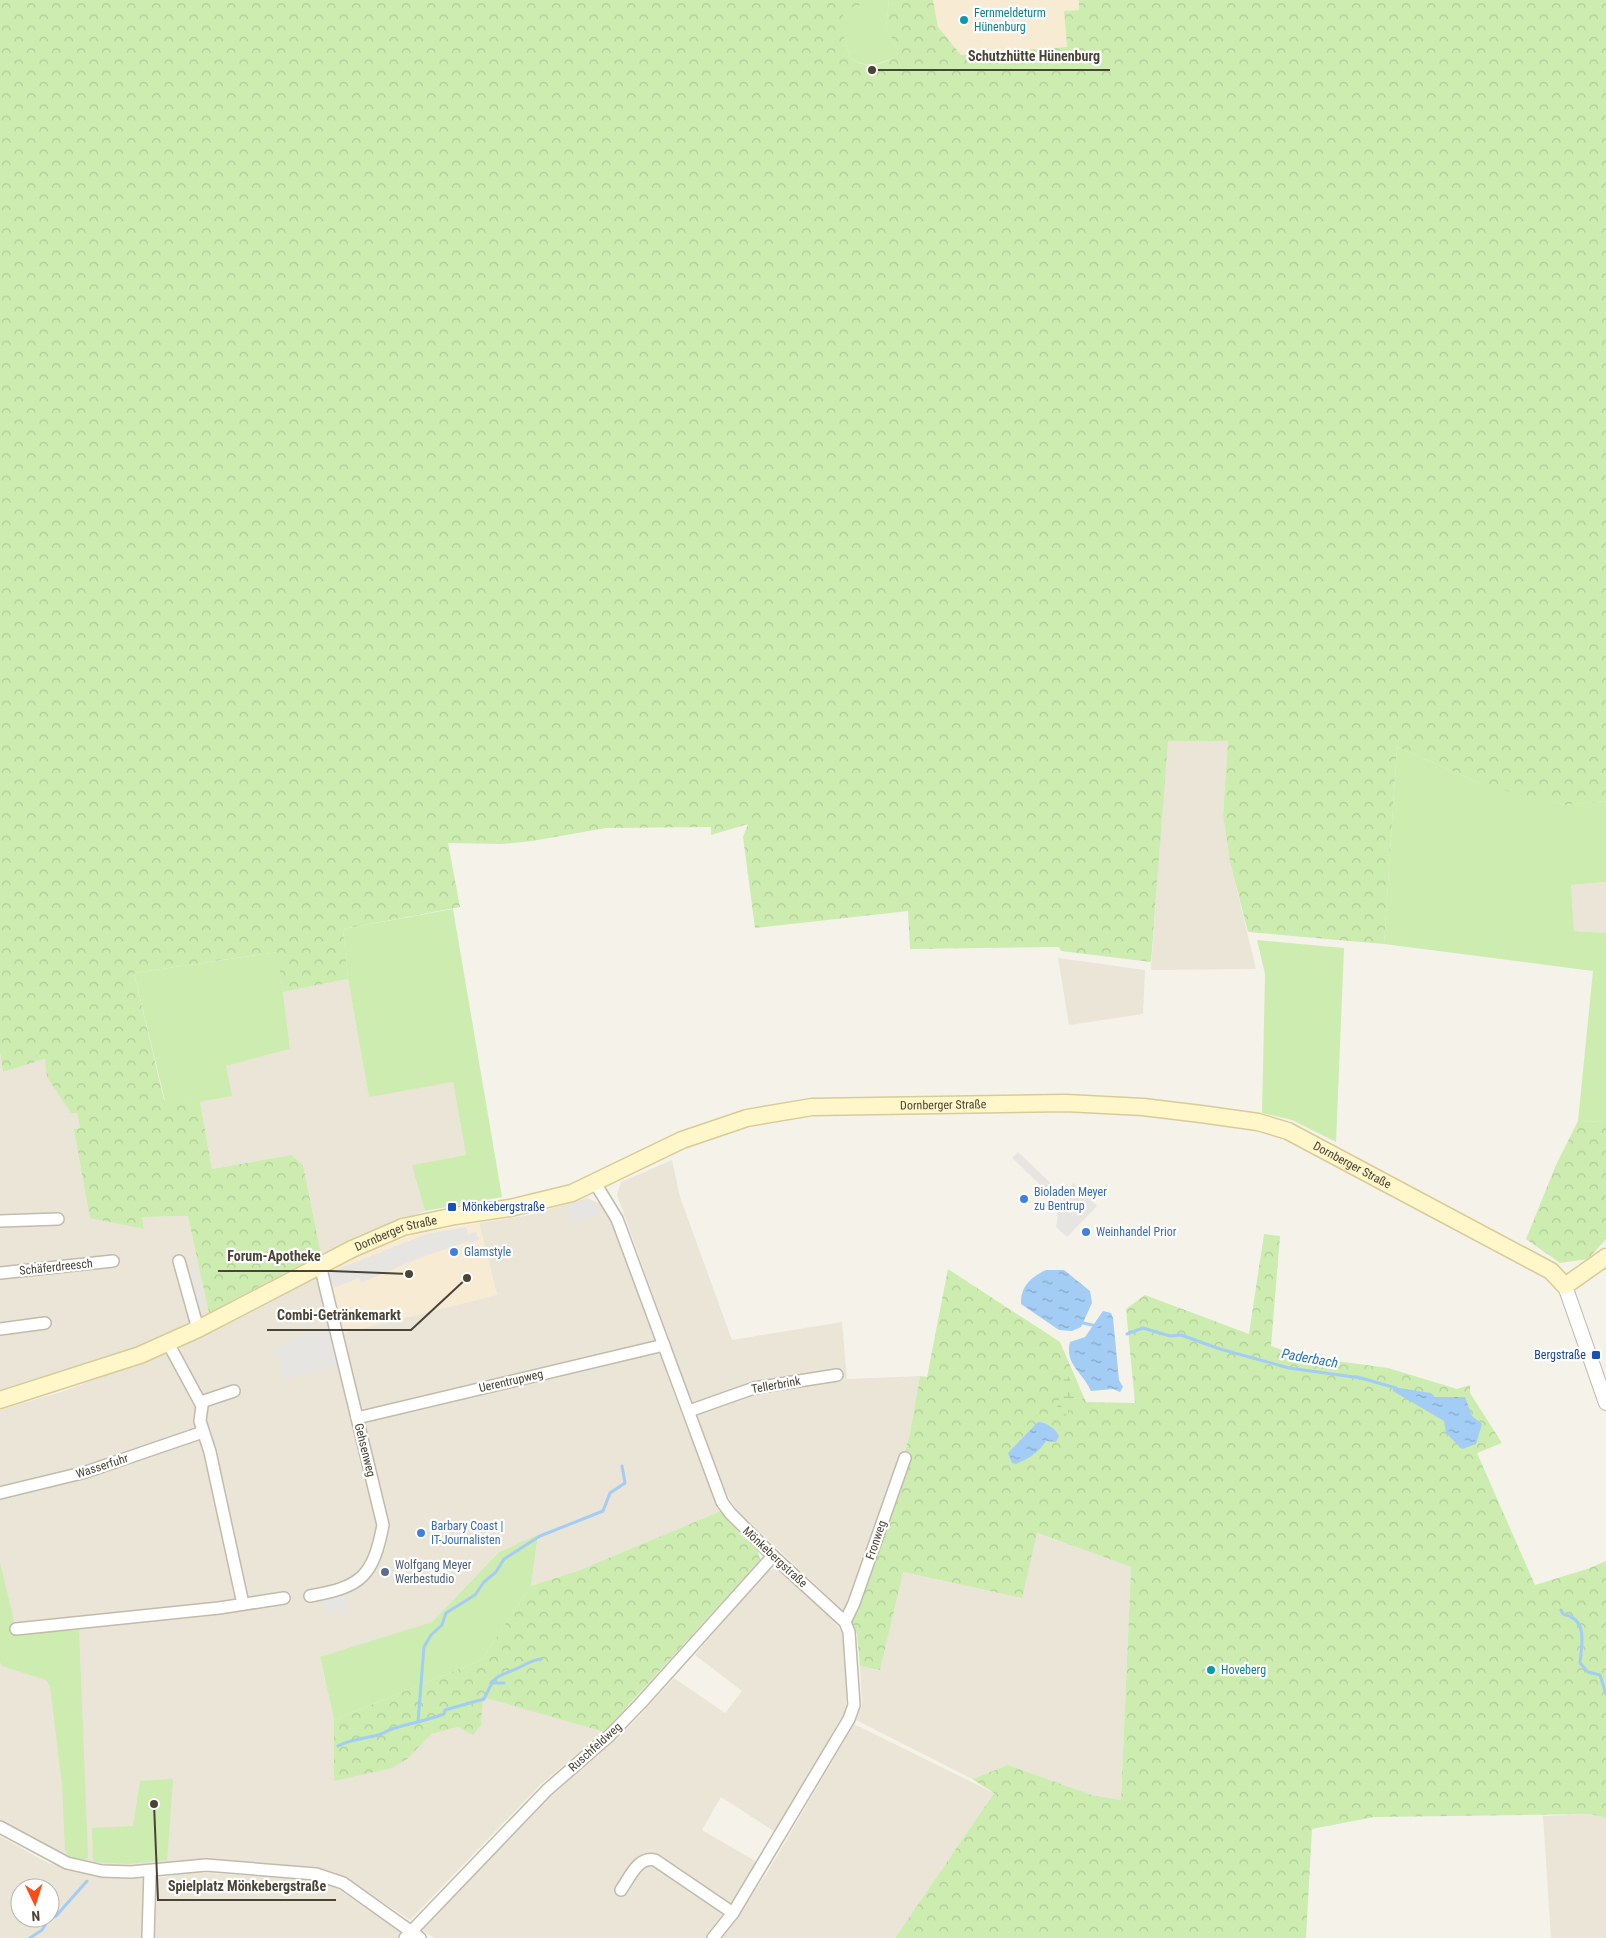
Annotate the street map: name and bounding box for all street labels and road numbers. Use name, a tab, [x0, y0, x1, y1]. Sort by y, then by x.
street label: Dornberger Straße	[900, 1097, 987, 1113]
street label: Dornberger Straße	[1311, 1139, 1394, 1192]
street label: Dornberger Straße	[353, 1213, 439, 1254]
street label: Schäferdreesch	[19, 1256, 94, 1278]
street label: Uerentrupweg	[477, 1367, 545, 1395]
street label: Tellerbrink	[750, 1374, 802, 1396]
street label: Gehsenweg	[352, 1422, 378, 1478]
street label: Wasserfuhr	[74, 1451, 130, 1481]
street label: Fronweg	[863, 1519, 889, 1561]
street label: Mönkebergstraße	[740, 1524, 810, 1591]
street label: Ruschfeldweg	[566, 1720, 624, 1774]

